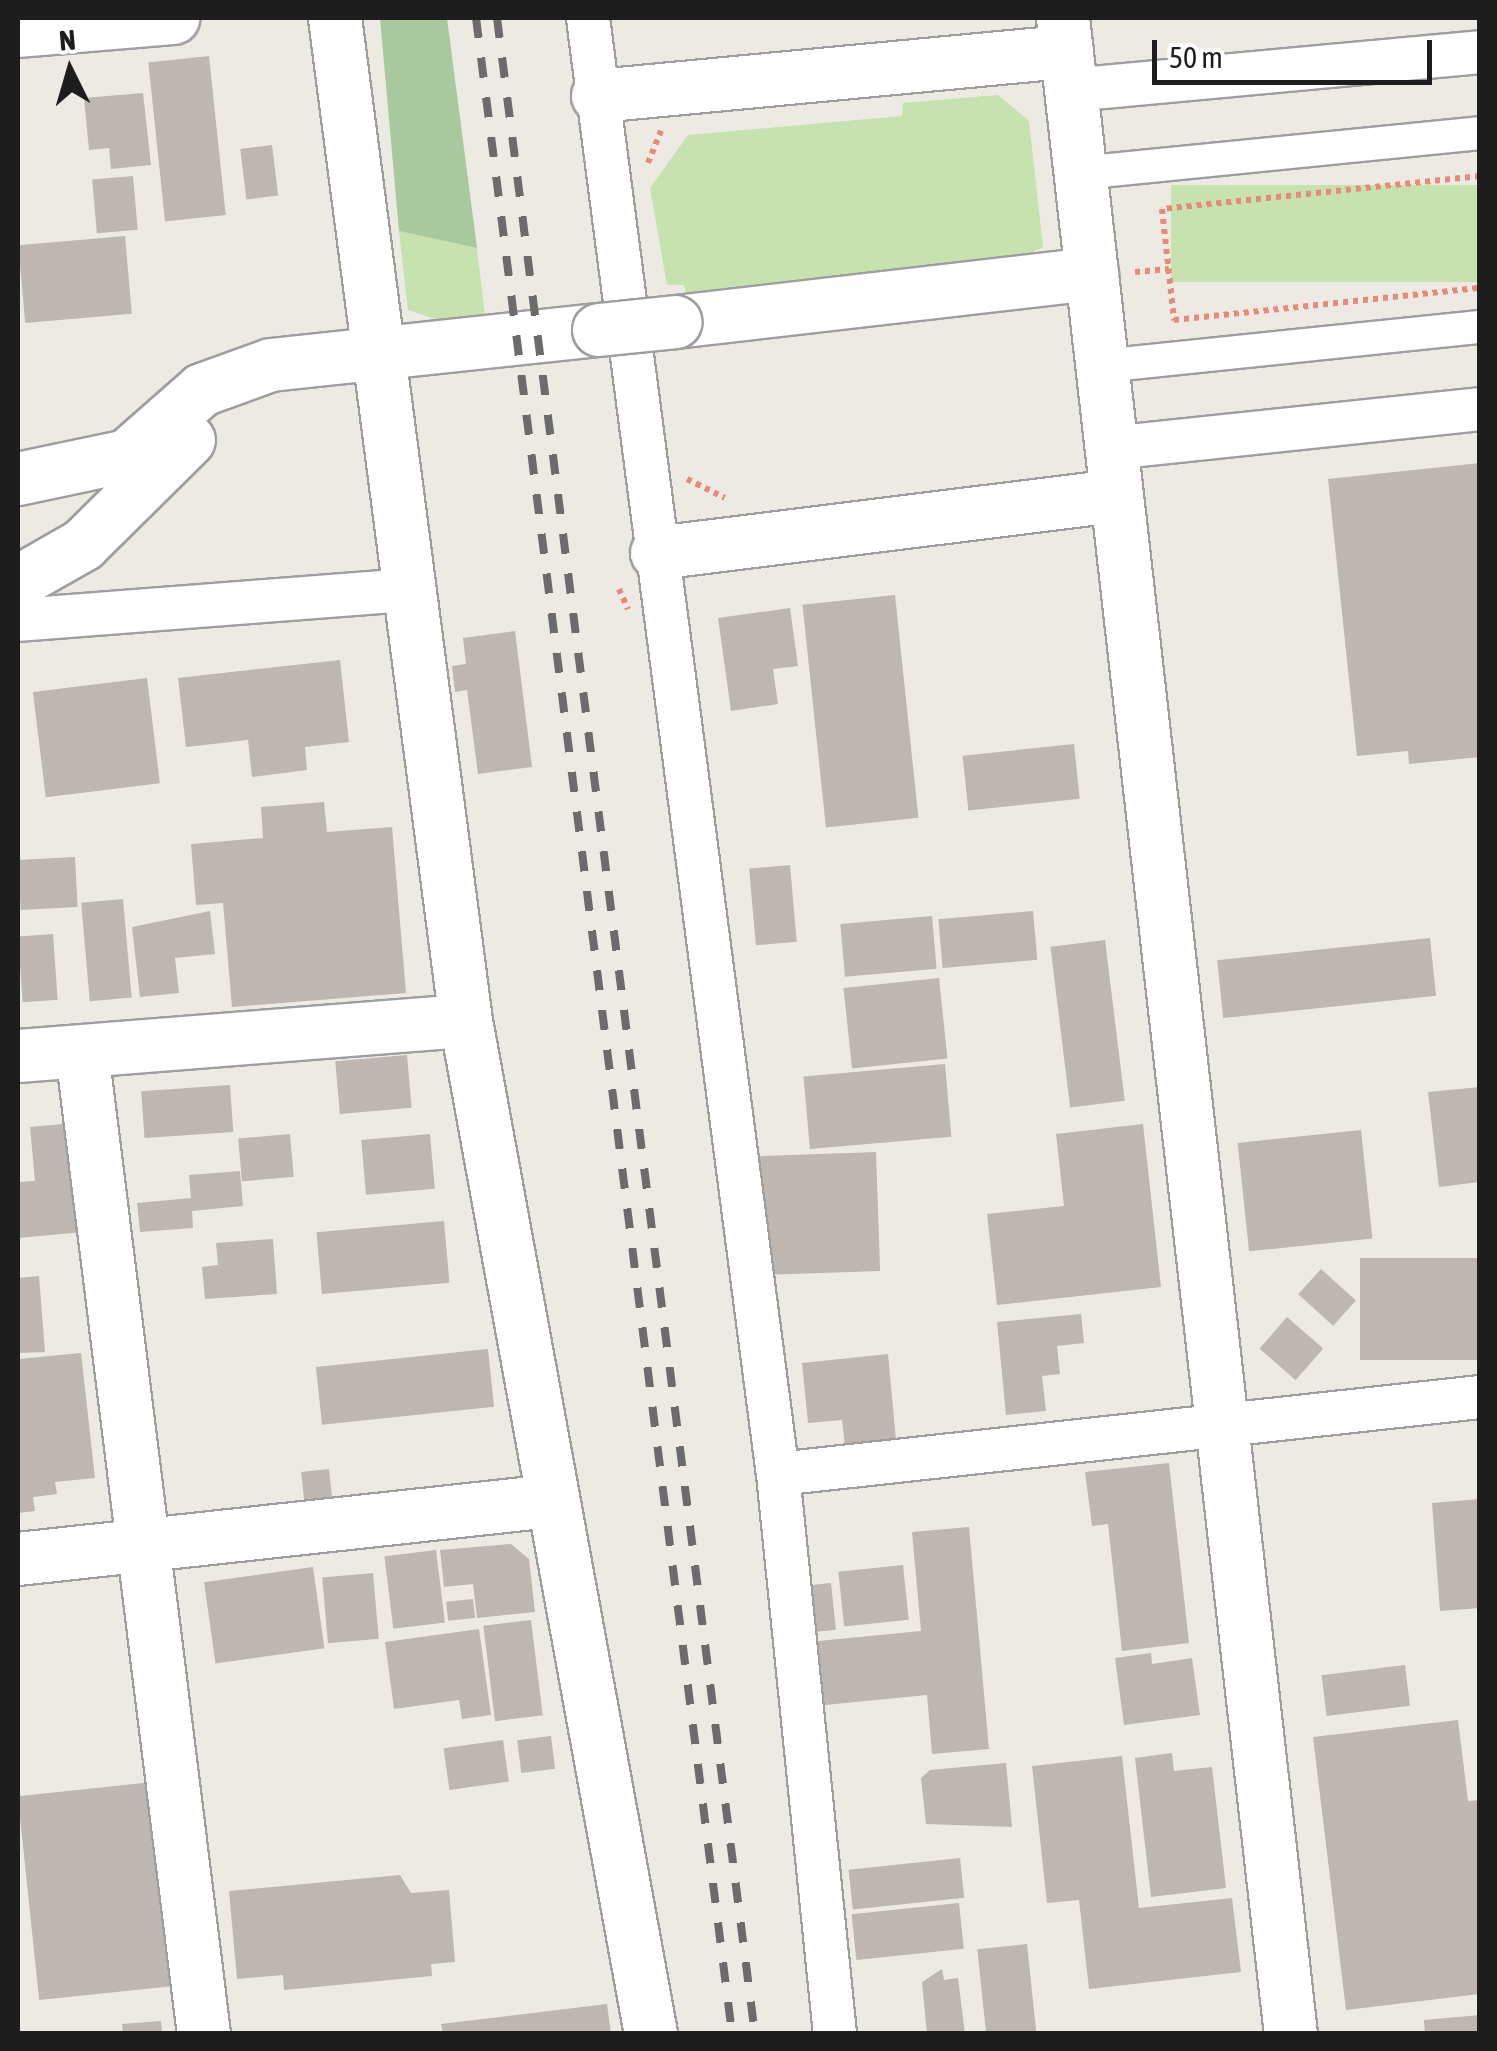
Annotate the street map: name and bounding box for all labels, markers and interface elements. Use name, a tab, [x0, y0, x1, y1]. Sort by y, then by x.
north arrow	[20, 20, 120, 120]
scale bar	[1157, 20, 1437, 82]
text: N	[58, 23, 77, 57]
text: 50 m	[1169, 40, 1223, 74]

